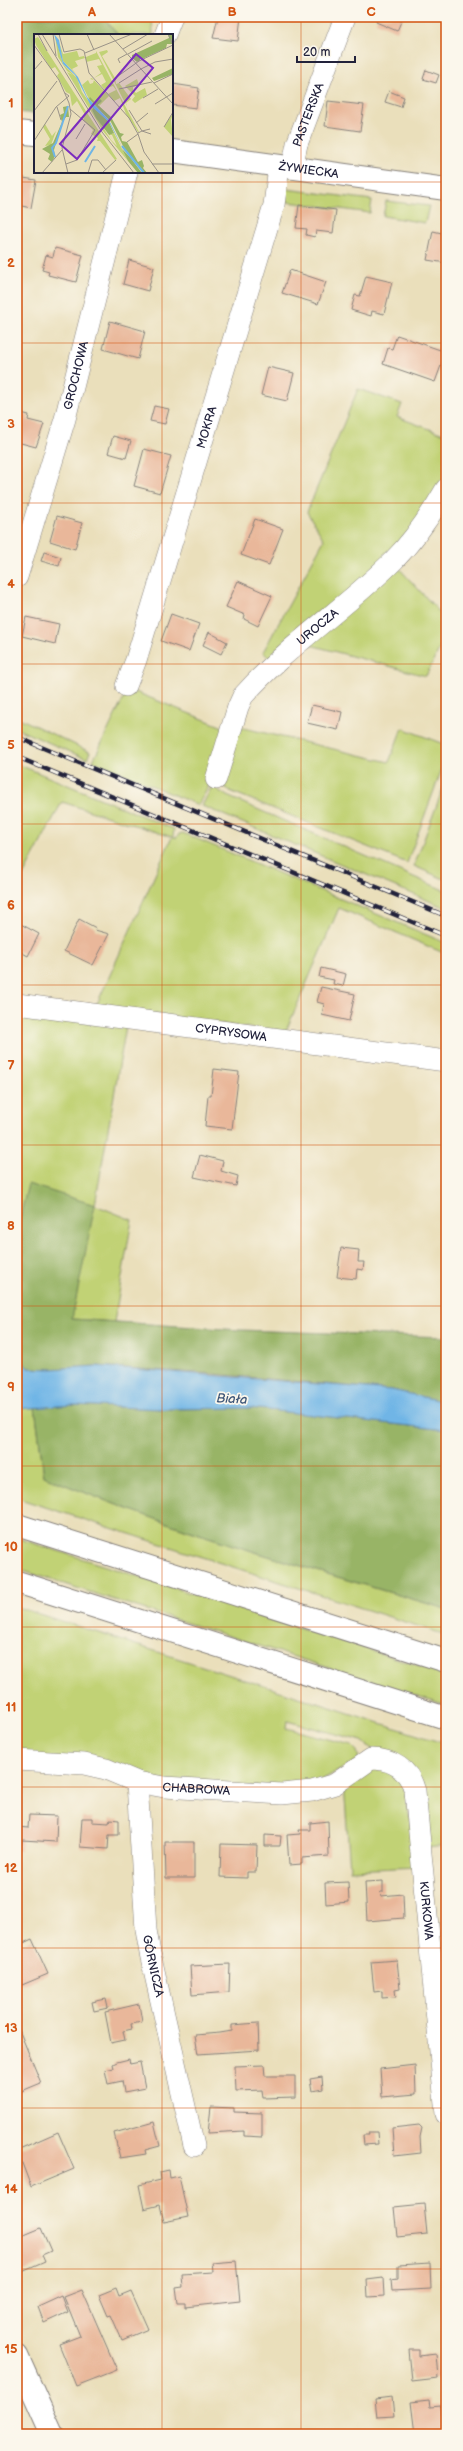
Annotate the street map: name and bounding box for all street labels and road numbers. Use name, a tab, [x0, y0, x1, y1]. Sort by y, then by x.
street label: PASTERSKA	[290, 80, 328, 149]
street label: ŻYWIECKA	[277, 158, 340, 182]
street label: GROCHOWA	[61, 339, 92, 411]
street label: MOKRA	[194, 404, 221, 450]
street label: UROCZA	[294, 605, 342, 649]
street label: CYPRYSOWA	[194, 1021, 268, 1045]
street label: CHABROWA	[162, 1780, 231, 1799]
street label: KURKOWA	[416, 1881, 436, 1941]
street label: GÓRNICZA	[139, 1934, 167, 1999]

